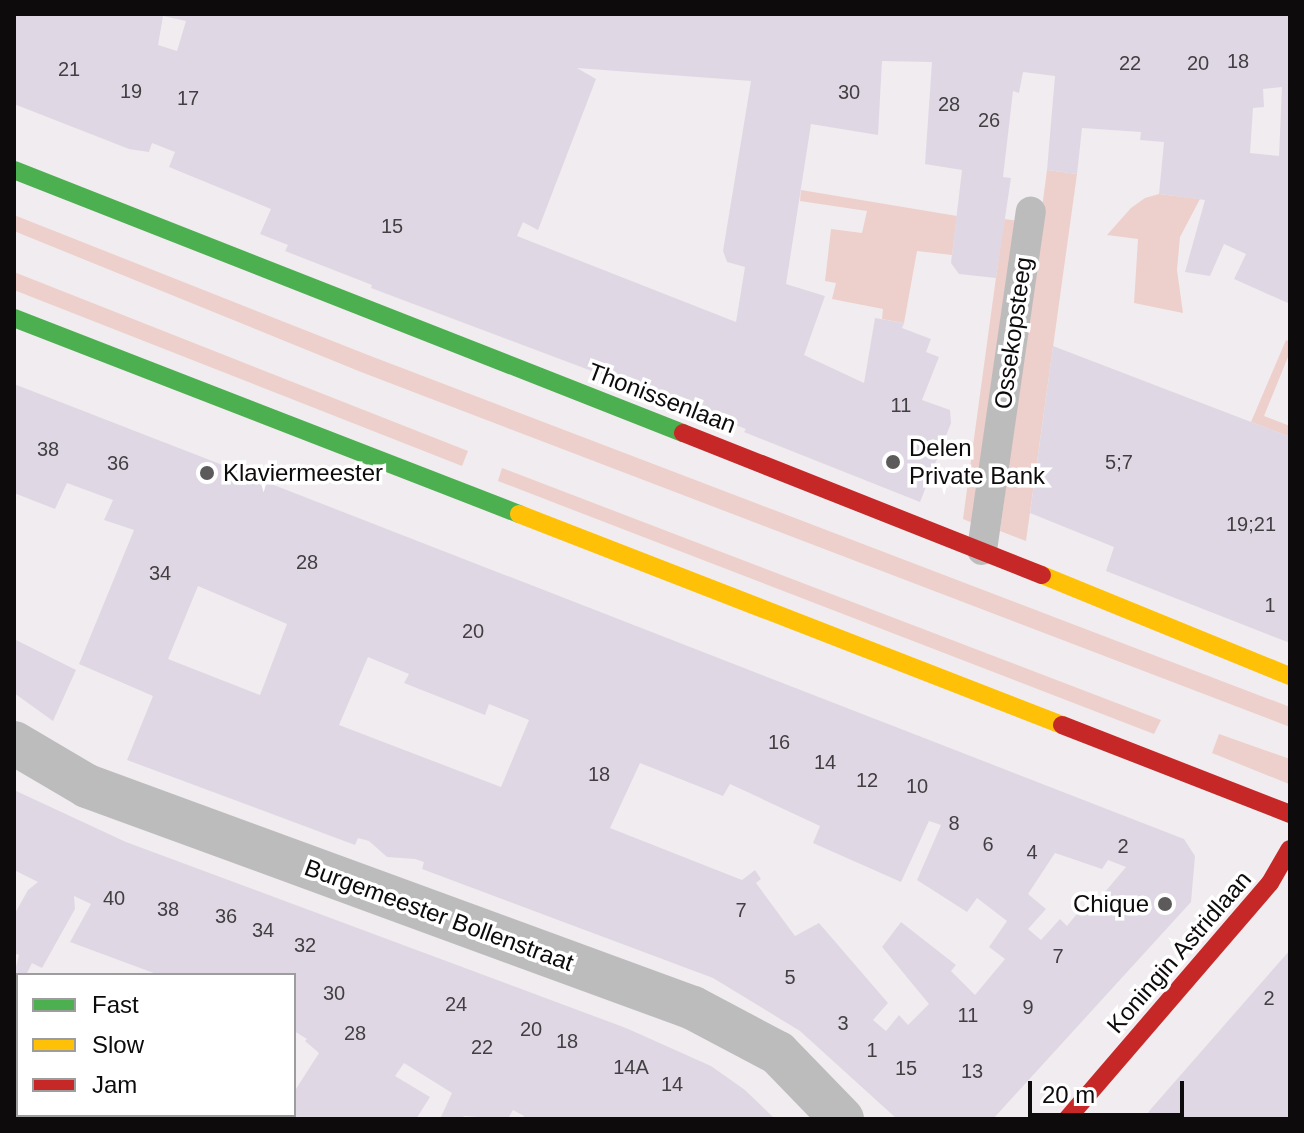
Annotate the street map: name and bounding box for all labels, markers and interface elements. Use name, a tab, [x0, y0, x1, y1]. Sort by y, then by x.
house number: 18	[1227, 49, 1249, 73]
house number: 22	[1119, 51, 1141, 75]
house number: 20	[1187, 51, 1209, 75]
house number: 21	[58, 57, 80, 81]
house number: 19	[120, 79, 142, 103]
house number: 30	[838, 80, 860, 104]
house number: 17	[177, 86, 199, 110]
house number: 28	[938, 92, 960, 116]
house number: 26	[978, 108, 1000, 132]
house number: 15	[381, 214, 403, 238]
street label: Ossekopsteeg	[988, 255, 1038, 411]
street label: Thonissenlaan	[584, 357, 740, 439]
house number: 11	[891, 393, 911, 417]
place label: Delen Private Bank	[909, 434, 1045, 490]
house number: 38	[37, 437, 59, 461]
house number: 5;7	[1105, 450, 1133, 474]
house number: 36	[107, 451, 129, 475]
marker: Delen Private Bank	[884, 453, 902, 471]
place label: Klaviermeester	[223, 459, 383, 487]
marker: Klaviermeester	[198, 464, 216, 482]
house number: 19;21	[1226, 512, 1276, 536]
house number: 28	[296, 550, 318, 574]
house number: 34	[149, 561, 171, 585]
house number: 1	[1264, 593, 1276, 617]
house number: 20	[462, 619, 484, 643]
house number: 16	[768, 730, 790, 754]
house number: 14	[814, 750, 836, 774]
house number: 18	[588, 762, 610, 786]
house number: 12	[856, 768, 878, 792]
house number: 10	[906, 774, 928, 798]
house number: 8	[948, 811, 960, 835]
house number: 6	[982, 832, 994, 856]
house number: 2	[1117, 834, 1129, 858]
house number: 4	[1026, 840, 1038, 864]
street label: Burgemeester Bollenstraat	[301, 853, 577, 977]
street label: Koningin Astridlaan	[1100, 865, 1258, 1039]
house number: 40	[103, 886, 125, 910]
place label: Chique	[1073, 890, 1149, 918]
marker: Chique	[1156, 895, 1174, 913]
house number: 38	[157, 897, 179, 921]
house number: 7	[735, 898, 747, 922]
house number: 36	[215, 904, 237, 928]
house number: 34	[252, 918, 274, 942]
house number: 32	[294, 933, 316, 957]
house number: 7	[1052, 944, 1064, 968]
house number: 5	[784, 965, 796, 989]
legend	[16, 973, 296, 1117]
house number: 30	[323, 981, 345, 1005]
house number: 2	[1263, 986, 1275, 1010]
text: Fast	[92, 991, 139, 1018]
house number: 24	[445, 992, 467, 1016]
house number: 9	[1022, 995, 1034, 1019]
house number: 11	[958, 1003, 978, 1027]
house number: 3	[837, 1011, 849, 1035]
house number: 20	[520, 1017, 542, 1041]
house number: 28	[344, 1021, 366, 1045]
house number: 18	[556, 1029, 578, 1053]
text: Slow	[92, 1031, 144, 1058]
house number: 22	[471, 1035, 493, 1059]
house number: 1	[866, 1038, 878, 1062]
house number: 14A	[613, 1055, 649, 1079]
house number: 15	[895, 1056, 917, 1080]
house number: 13	[961, 1059, 983, 1083]
scale bar	[1032, 1065, 1188, 1115]
text: Jam	[92, 1071, 137, 1098]
house number: 14	[661, 1072, 683, 1096]
text: 20 m	[1042, 1081, 1095, 1108]

